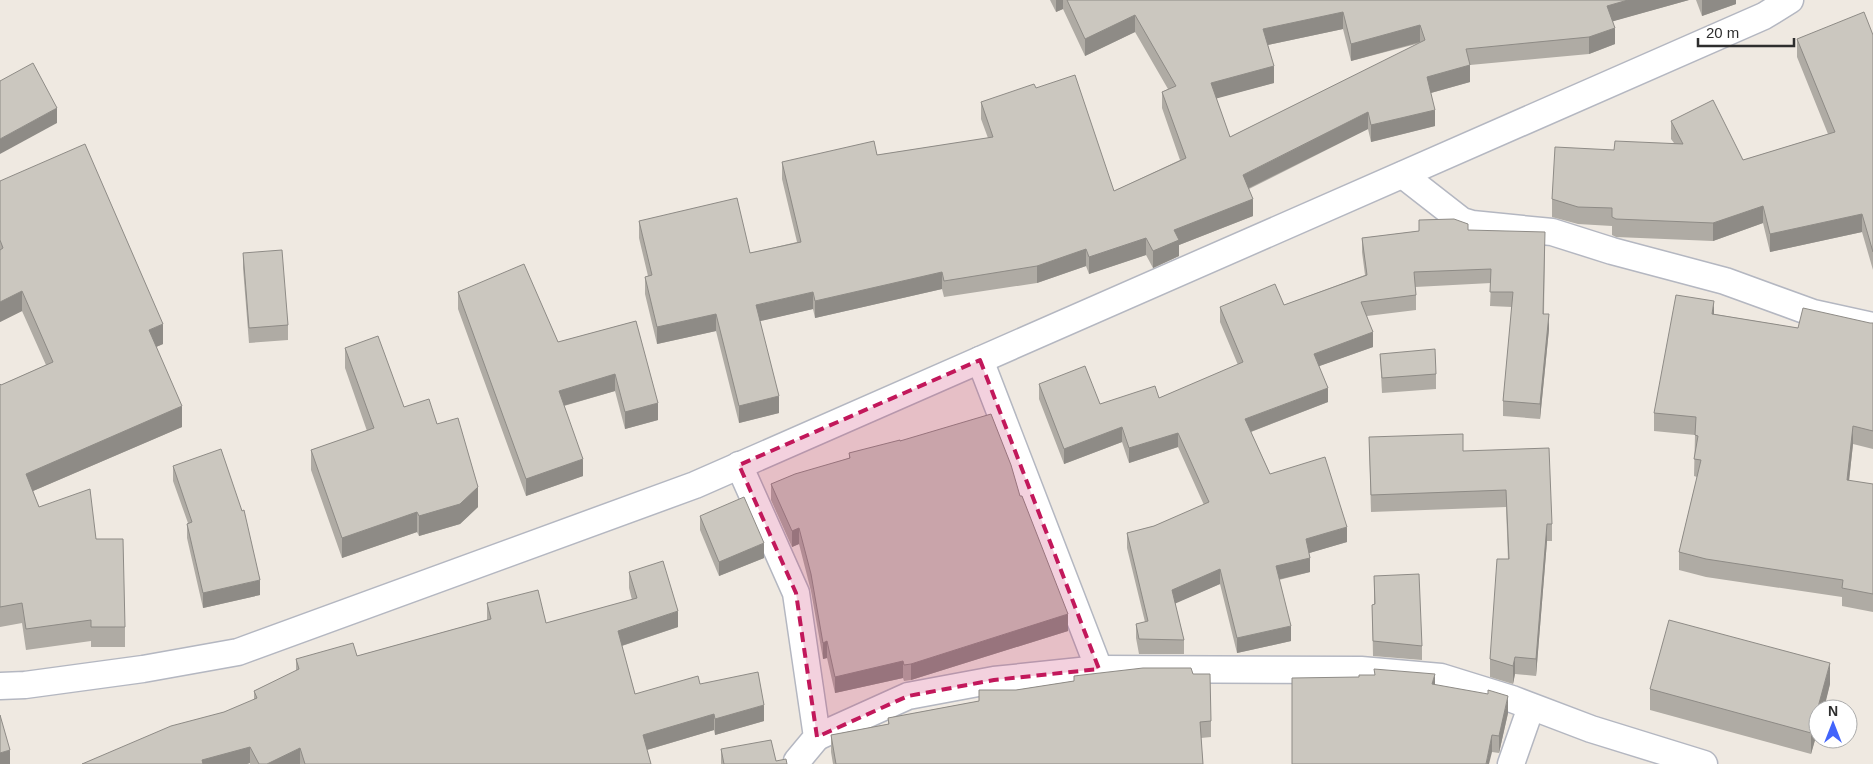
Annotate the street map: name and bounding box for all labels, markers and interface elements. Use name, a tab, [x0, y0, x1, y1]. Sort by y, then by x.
scale bar	[1698, 15, 1794, 47]
text: 20 m	[1706, 24, 1739, 41]
north arrow	[1808, 699, 1858, 749]
text: N	[1828, 703, 1838, 719]

